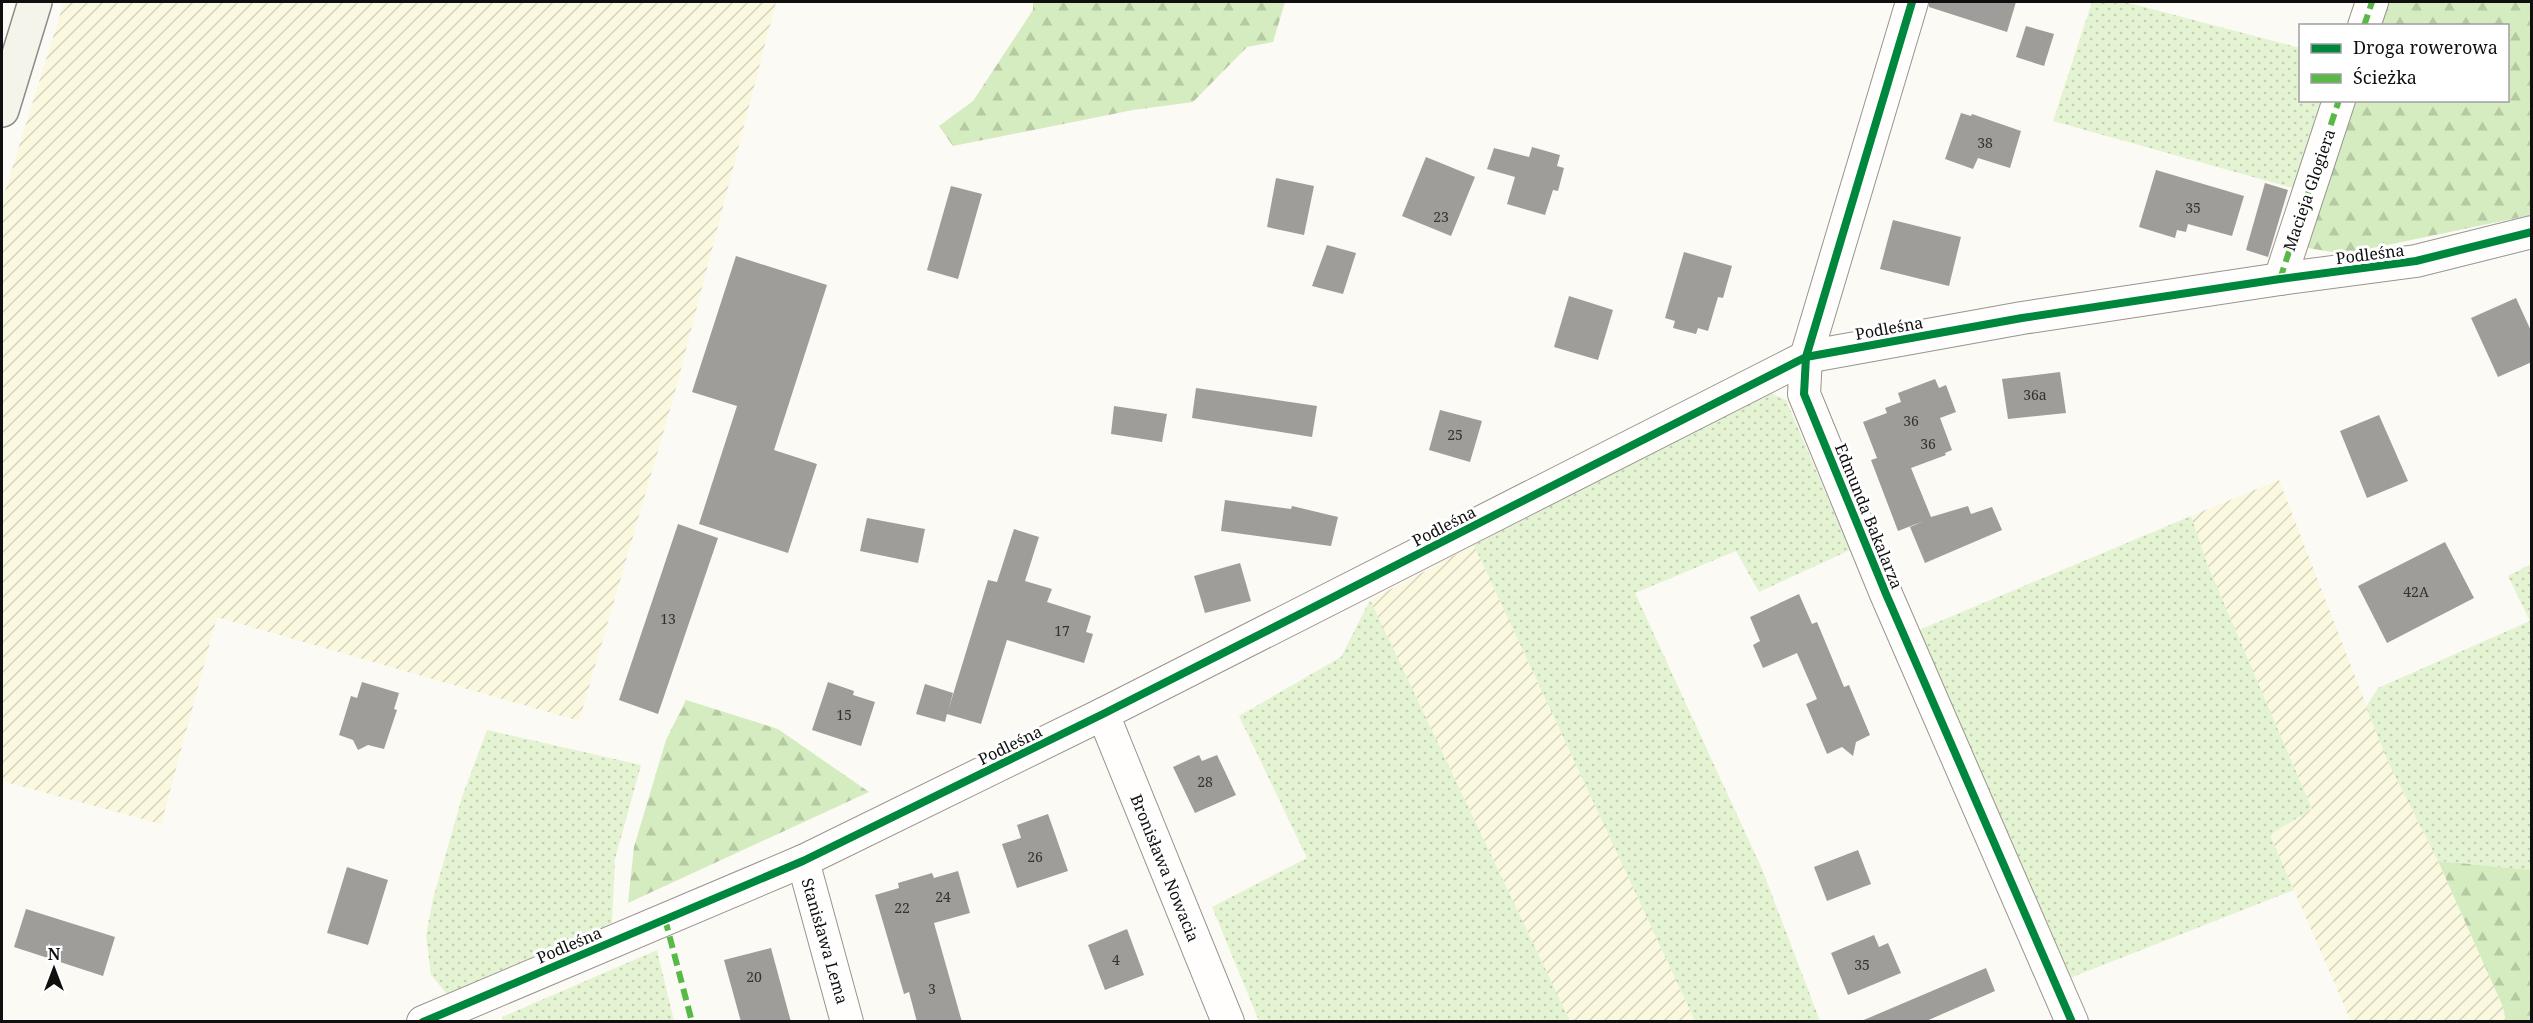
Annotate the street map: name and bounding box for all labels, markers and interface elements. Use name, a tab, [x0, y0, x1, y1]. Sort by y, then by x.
legend	[2299, 24, 2509, 102]
text: Droga rowerowa	[2353, 35, 2498, 59]
text: Ścieżka	[2353, 65, 2417, 89]
street label: Macieja Glogiera	[2278, 126, 2340, 254]
house number: 38	[1977, 133, 1993, 152]
house number: 35	[2185, 198, 2201, 217]
house number: 23	[1433, 207, 1449, 226]
street label: Podleśna	[2335, 239, 2405, 269]
street label: Podleśna	[1853, 311, 1925, 345]
house number: 36a	[2023, 385, 2047, 404]
house number: 36	[1903, 411, 1919, 430]
house number: 25	[1447, 425, 1463, 444]
house number: 36	[1920, 434, 1936, 453]
street label: Edmunda Bakalarza	[1830, 440, 1908, 592]
street label: Podleśna	[1408, 501, 1480, 551]
house number: 42A	[2403, 582, 2429, 601]
house number: 13	[660, 609, 676, 628]
house number: 17	[1054, 621, 1070, 640]
house number: 15	[836, 705, 852, 724]
street label: Podleśna	[974, 720, 1046, 770]
house number: 28	[1197, 772, 1213, 791]
street label: Bronisława Nowacia	[1125, 791, 1205, 945]
house number: 26	[1027, 847, 1043, 866]
street label: Stanisława Lema	[797, 876, 853, 1006]
house number: 24	[935, 887, 951, 906]
house number: 22	[894, 898, 910, 917]
street label: Podleśna	[533, 921, 605, 969]
north arrow	[24, 939, 84, 999]
text: N	[48, 943, 61, 965]
house number: 4	[1112, 950, 1120, 969]
house number: 35	[1854, 955, 1870, 974]
house number: 20	[746, 967, 762, 986]
house number: 3	[928, 979, 936, 998]

